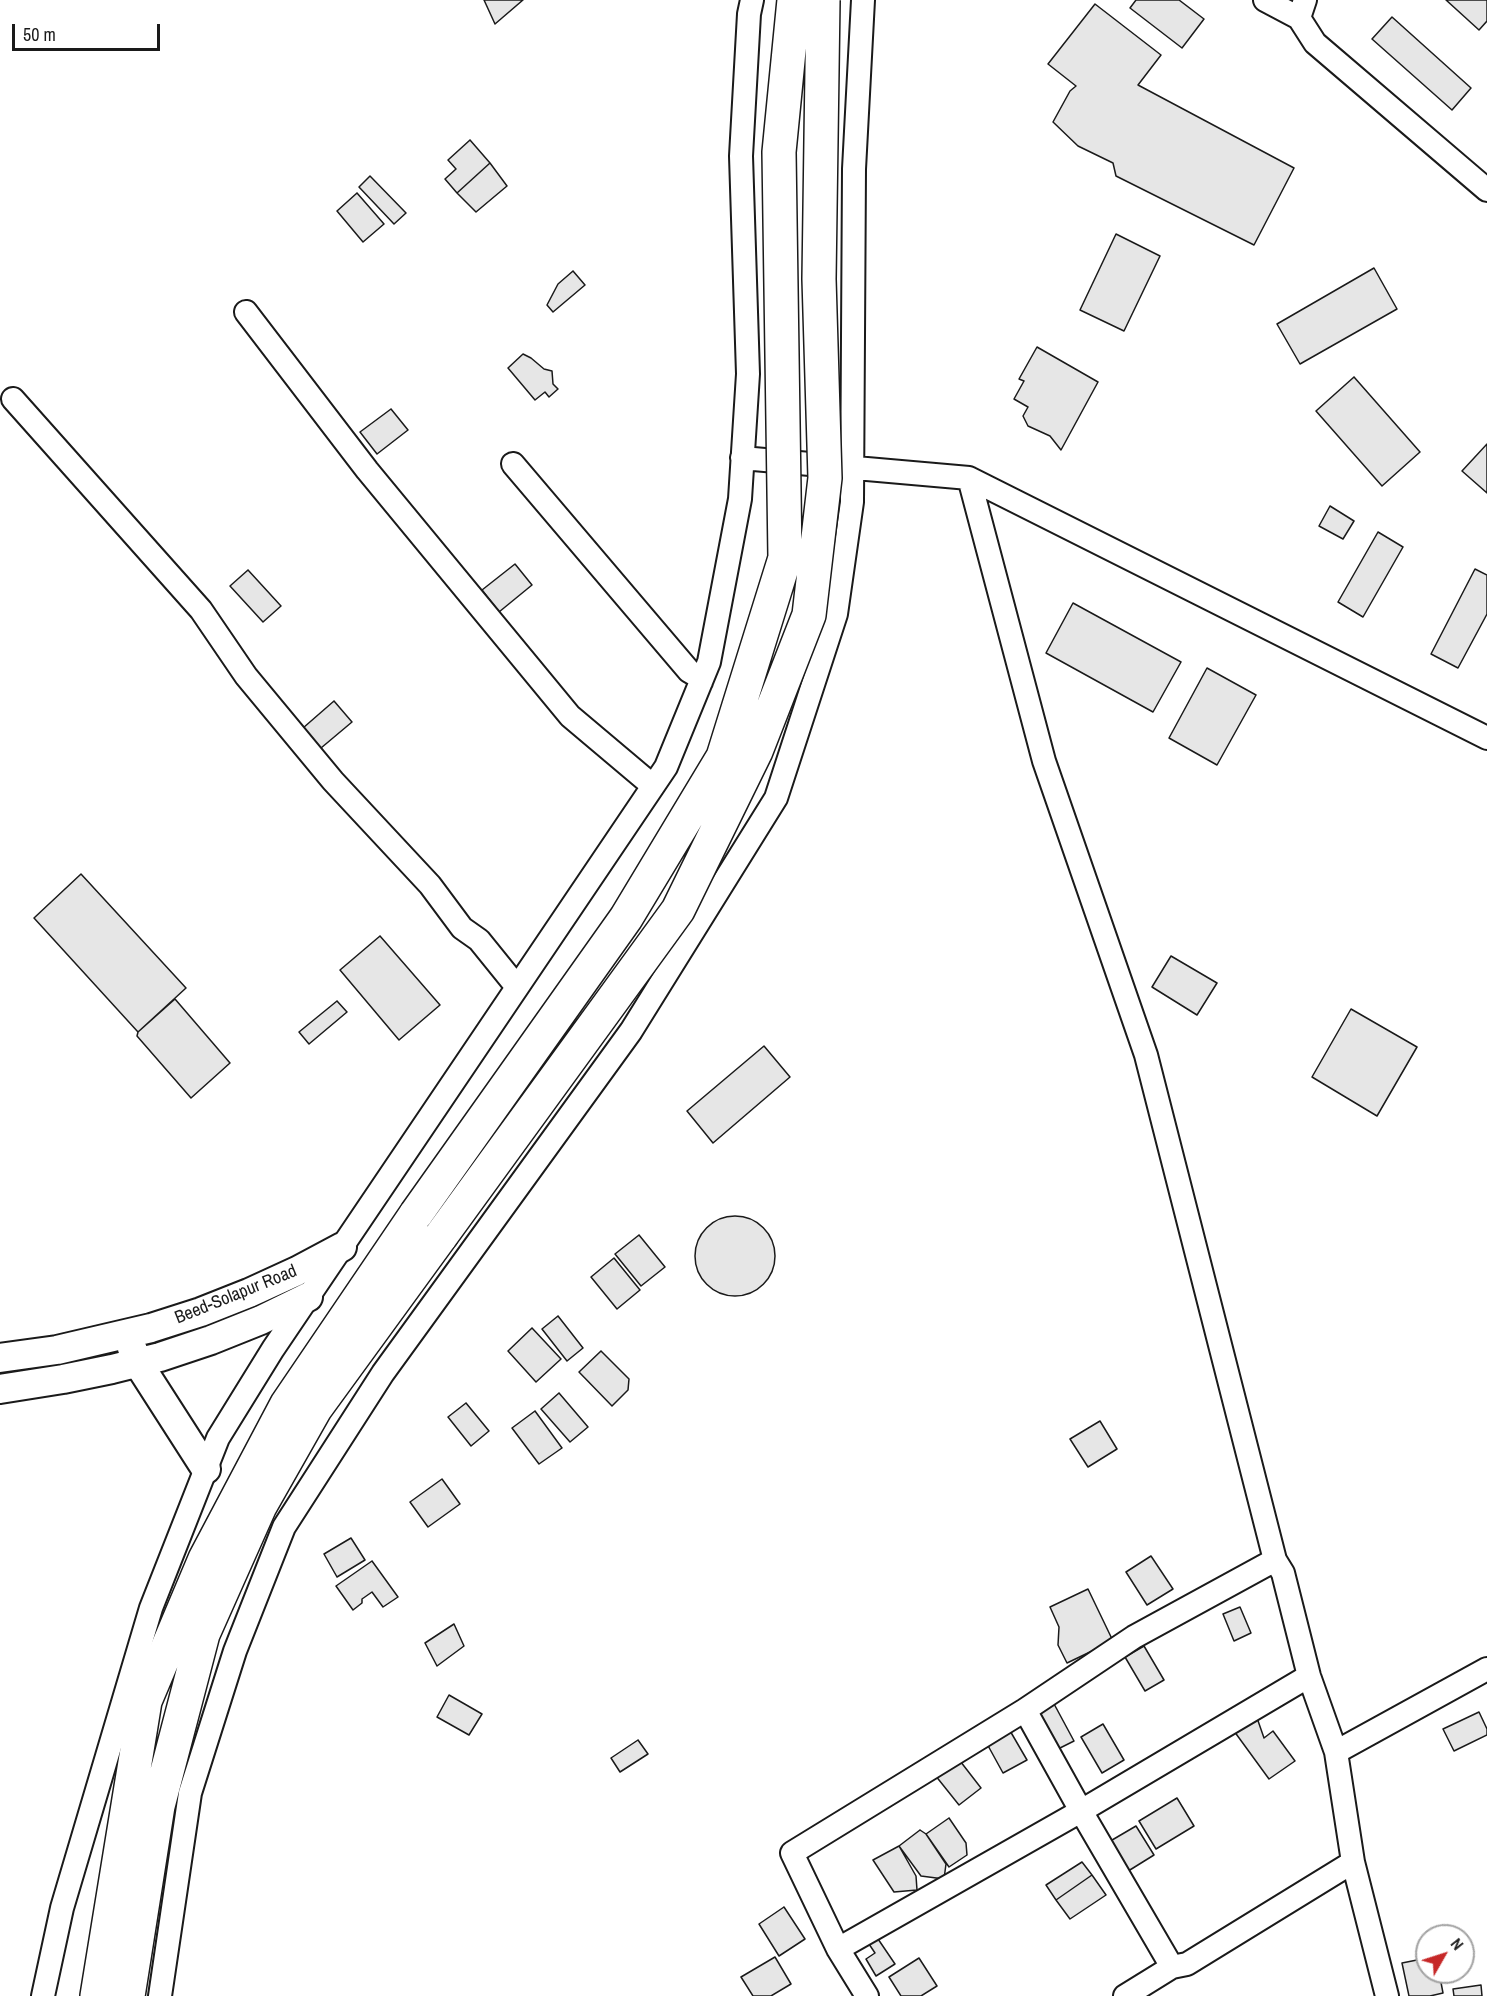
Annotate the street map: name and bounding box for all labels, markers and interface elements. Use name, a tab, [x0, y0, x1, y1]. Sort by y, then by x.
scale bar	[15, 12, 164, 50]
text: 50 m	[23, 22, 56, 47]
street label: Beed-Solapur Road	[172, 1261, 300, 1329]
north arrow	[1415, 1924, 1475, 1984]
text: N	[1446, 1933, 1469, 1955]

